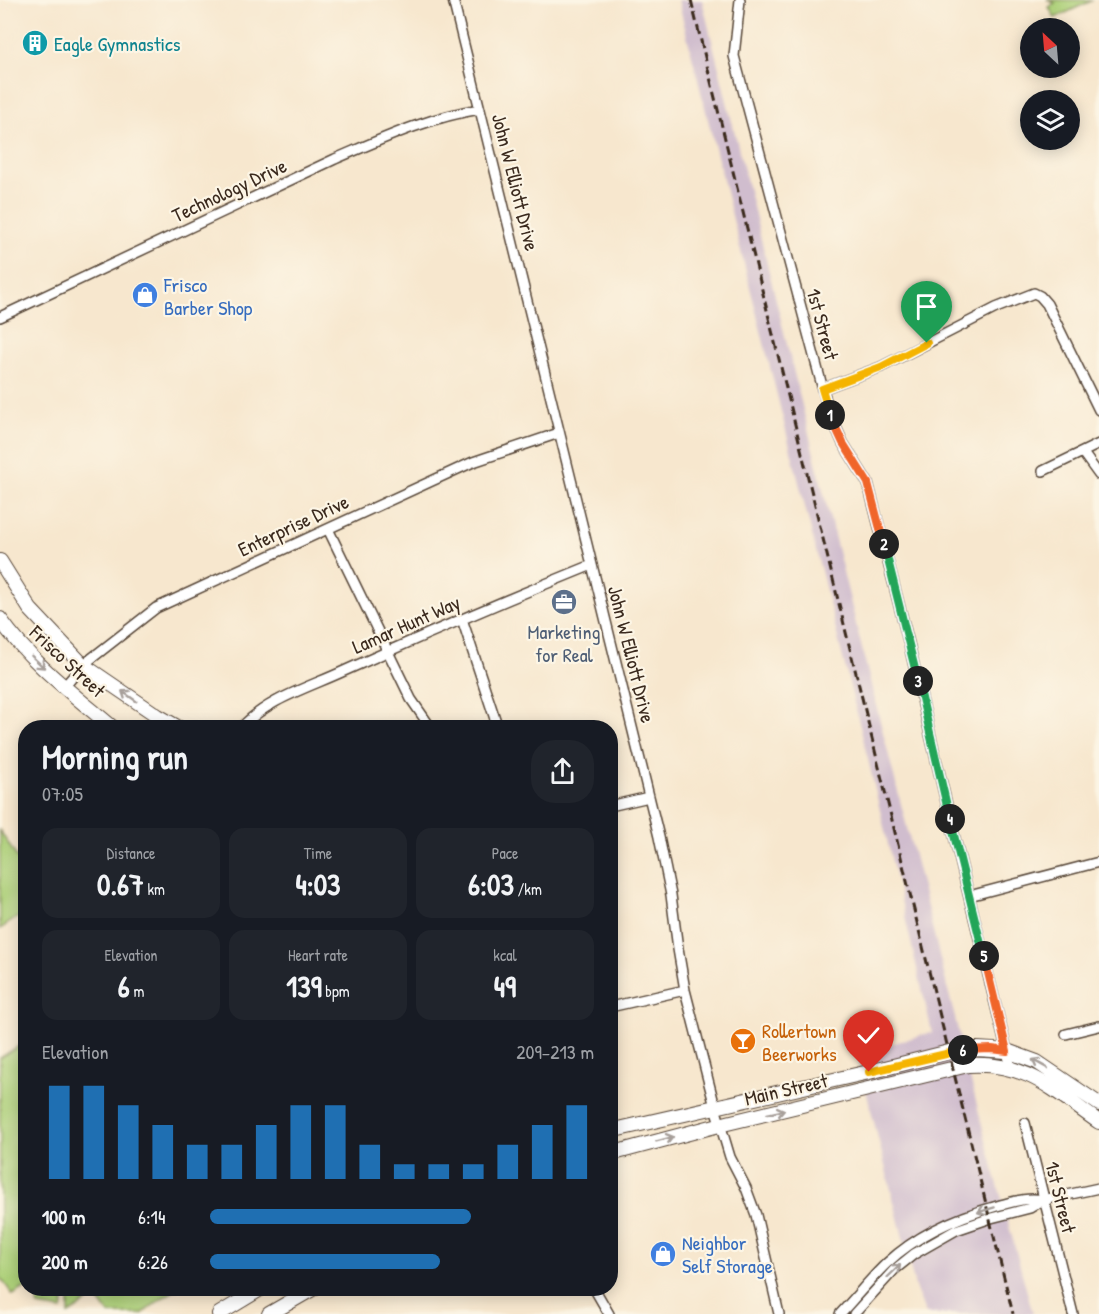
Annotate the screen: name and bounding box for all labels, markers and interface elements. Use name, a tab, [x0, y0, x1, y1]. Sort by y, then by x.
north arrow	[1020, 18, 1080, 78]
map controls	[1020, 18, 1080, 150]
building icon: Eagle Gymnastics	[20, 28, 50, 58]
place label: Eagle Gymnastics	[54, 30, 181, 57]
button: layers	[1020, 90, 1080, 150]
street label: John W Elliott Drive	[486, 111, 546, 253]
street label: Technology Drive	[167, 152, 291, 228]
place label: Frisco Barber Shop	[163, 271, 253, 321]
shop icon: Frisco Barber Shop	[130, 280, 160, 310]
pin	[901, 281, 952, 343]
street label: 1st Street	[801, 285, 846, 364]
icon: arrive	[910, 290, 943, 323]
pin: 1	[815, 400, 845, 430]
text: 1	[827, 404, 833, 426]
street label: Enterprise Drive	[233, 488, 353, 562]
pin: 2	[869, 529, 899, 559]
text: 2	[880, 533, 888, 555]
street label: John W Elliott Drive	[602, 583, 662, 725]
office icon: Marketing for Real	[549, 587, 579, 617]
street label: Lamar Hunt Way	[348, 588, 464, 660]
street label: Frisco Street	[24, 618, 113, 704]
place label: Marketing for Real	[528, 618, 601, 668]
one-way arrow	[31, 655, 46, 670]
pin: 3	[903, 666, 933, 696]
text: 3	[914, 670, 922, 692]
one-way arrow	[122, 690, 138, 702]
text: Morning run	[42, 735, 188, 779]
button: share	[531, 740, 594, 803]
text: 07:05	[42, 780, 83, 807]
pin: 4	[935, 804, 965, 834]
text: 4	[947, 808, 953, 830]
text: Distance	[107, 842, 155, 864]
text: Time	[304, 842, 332, 864]
text: Pace	[492, 842, 518, 864]
text: 0.67	[97, 864, 144, 904]
text: 4:03	[295, 864, 341, 904]
text: 6:03	[468, 864, 514, 904]
text: km	[144, 878, 165, 900]
text: /km	[514, 878, 542, 900]
pin: 5	[969, 941, 999, 971]
text: Elevation	[104, 944, 158, 966]
text: Heart rate	[288, 944, 348, 966]
text: kcal	[493, 944, 517, 966]
text: 5	[981, 945, 987, 967]
text: 6	[118, 966, 130, 1006]
text: 139	[286, 966, 322, 1006]
text: 49	[494, 966, 516, 1006]
text: m	[130, 980, 144, 1002]
text: bpm	[322, 980, 350, 1002]
pin	[843, 1010, 894, 1072]
place label: Rollertown Beerworks	[762, 1017, 837, 1067]
icon: check	[852, 1019, 885, 1052]
bar icon: Rollertown Beerworks	[728, 1026, 758, 1056]
pin: 6	[948, 1035, 978, 1065]
text: Elevation	[42, 1038, 108, 1065]
text: 209–213 m	[516, 1038, 594, 1065]
text: 6	[960, 1039, 966, 1061]
one-way arrow	[1031, 1058, 1049, 1069]
street label: Main Street	[742, 1066, 831, 1112]
one-way arrow	[767, 1105, 786, 1117]
one-way arrow	[655, 1133, 674, 1144]
street label: 1st Street	[1039, 1158, 1083, 1237]
text: 100 m	[42, 1203, 85, 1230]
text: 6:14	[138, 1203, 165, 1230]
one-way arrow	[977, 1205, 996, 1216]
place label: Neighbor Self Storage	[682, 1229, 773, 1279]
shop icon: Neighbor Self Storage	[648, 1239, 678, 1269]
text: 200 m	[42, 1248, 87, 1275]
text: 6:26	[138, 1248, 168, 1275]
one-way arrow	[887, 1264, 902, 1279]

